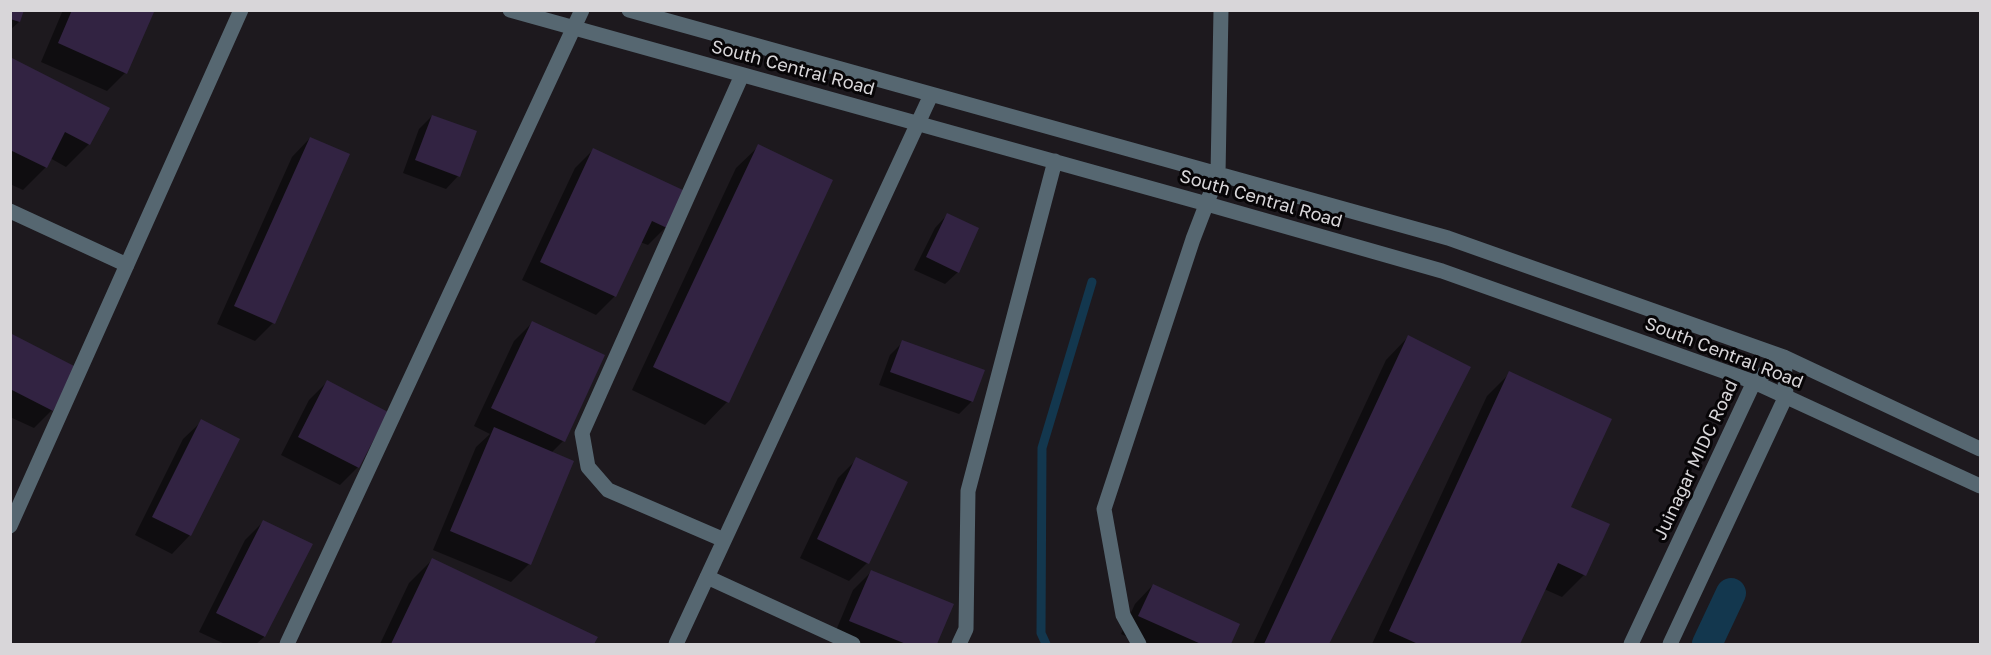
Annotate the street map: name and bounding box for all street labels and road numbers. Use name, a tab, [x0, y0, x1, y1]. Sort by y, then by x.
street label: South Central Road	[709, 36, 877, 100]
street label: South Central Road	[1177, 165, 1345, 233]
street label: South Central Road	[1642, 313, 1806, 393]
street label: Juinagar MIDC Road	[1649, 376, 1743, 544]

